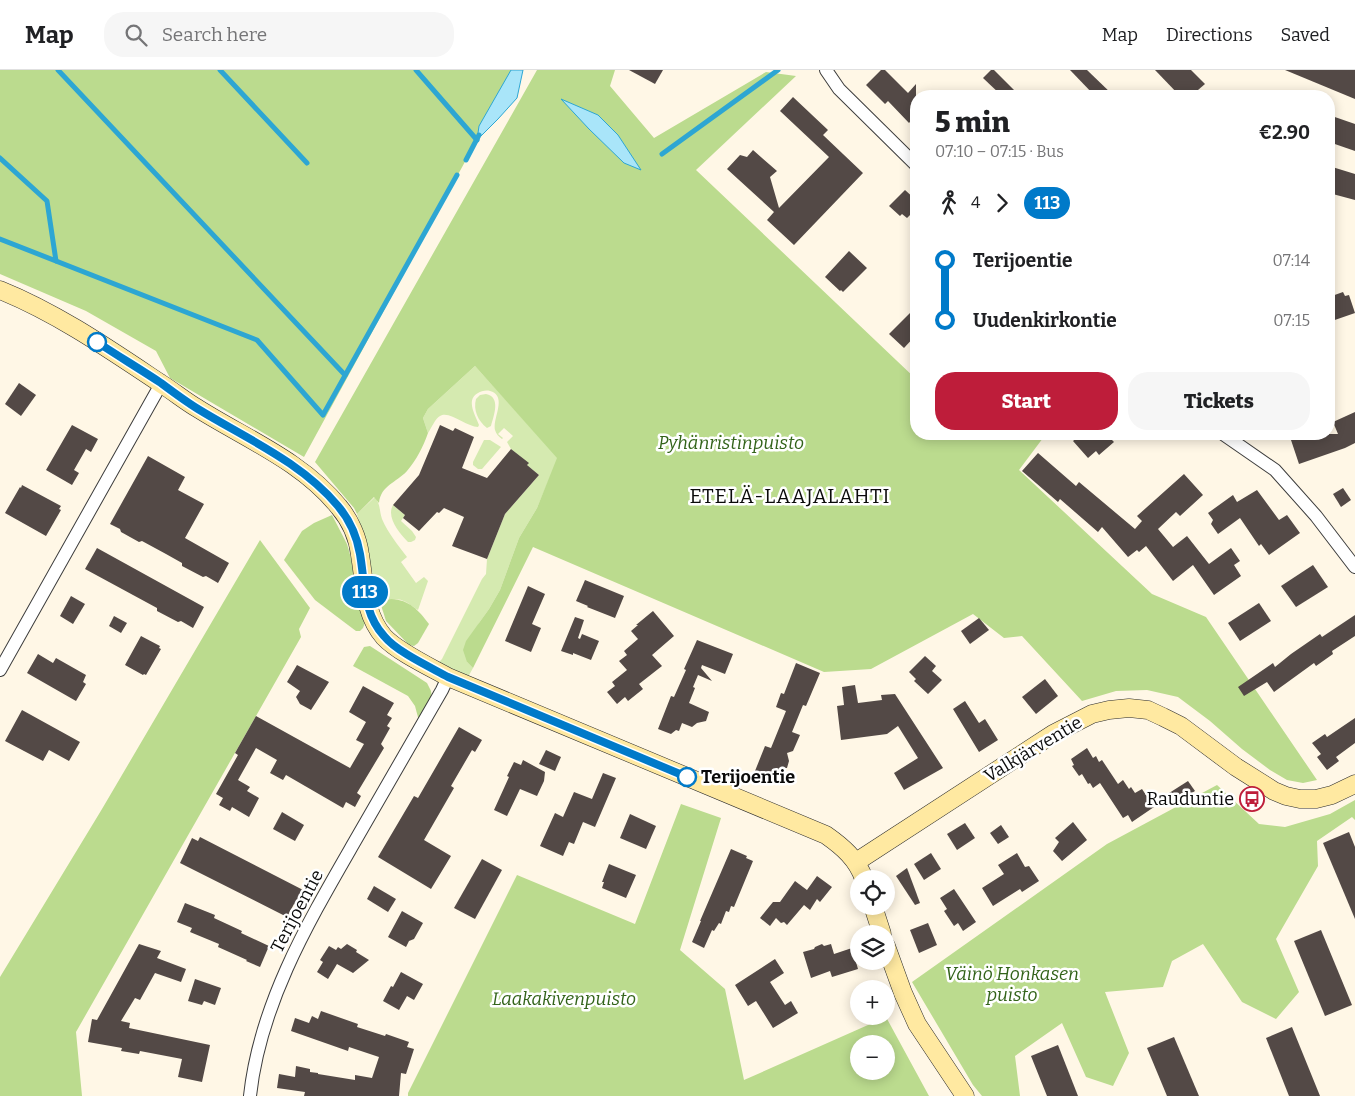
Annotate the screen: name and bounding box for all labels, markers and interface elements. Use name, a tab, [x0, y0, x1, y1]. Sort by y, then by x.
search box	[104, 12, 454, 57]
text: Map	[25, 21, 74, 49]
icon: search	[122, 21, 150, 49]
text: Search here	[162, 23, 267, 46]
text: Map	[1102, 24, 1138, 46]
text: Directions	[1166, 24, 1253, 46]
text: Saved	[1281, 24, 1330, 46]
text: 5 min	[935, 106, 1009, 139]
text: €2.90	[1259, 121, 1310, 144]
text: 07:10 – 07:15 · Bus	[935, 142, 1064, 161]
icon: walk	[935, 189, 963, 217]
icon: forward	[988, 189, 1016, 217]
text: 113	[1034, 192, 1060, 214]
text: 4	[971, 193, 980, 212]
text: Terijoentie	[973, 249, 1072, 272]
text: 07:14	[1272, 251, 1310, 270]
text: Uudenkirkontie	[973, 309, 1117, 332]
text: 07:15	[1273, 311, 1310, 330]
unlabelled marker	[87, 332, 107, 352]
button: Start	[935, 372, 1118, 430]
button: Tickets	[1128, 372, 1310, 430]
park label: Pyhänristinpuisto	[658, 432, 804, 454]
district label: ETELÄ-LAAJALAHTI	[690, 484, 890, 508]
line badge: 113	[336, 576, 394, 608]
text: 113	[352, 581, 378, 603]
street label: Valkjärventie	[980, 711, 1086, 787]
place label: Terijoentie	[701, 766, 795, 788]
marker: Terijoentie	[677, 767, 697, 787]
bus stop icon: Rauduntie	[1239, 786, 1265, 812]
place label: Rauduntie	[1146, 788, 1234, 810]
street label: Terijoentie	[266, 866, 328, 956]
map controls	[850, 870, 895, 1080]
button: locate	[850, 870, 895, 915]
button: layers	[850, 925, 895, 970]
park label: Väinö Honkasen puisto	[945, 963, 1079, 1006]
button: +	[850, 980, 895, 1025]
park label: Laakakivenpuisto	[492, 988, 636, 1010]
button: −	[850, 1035, 895, 1080]

